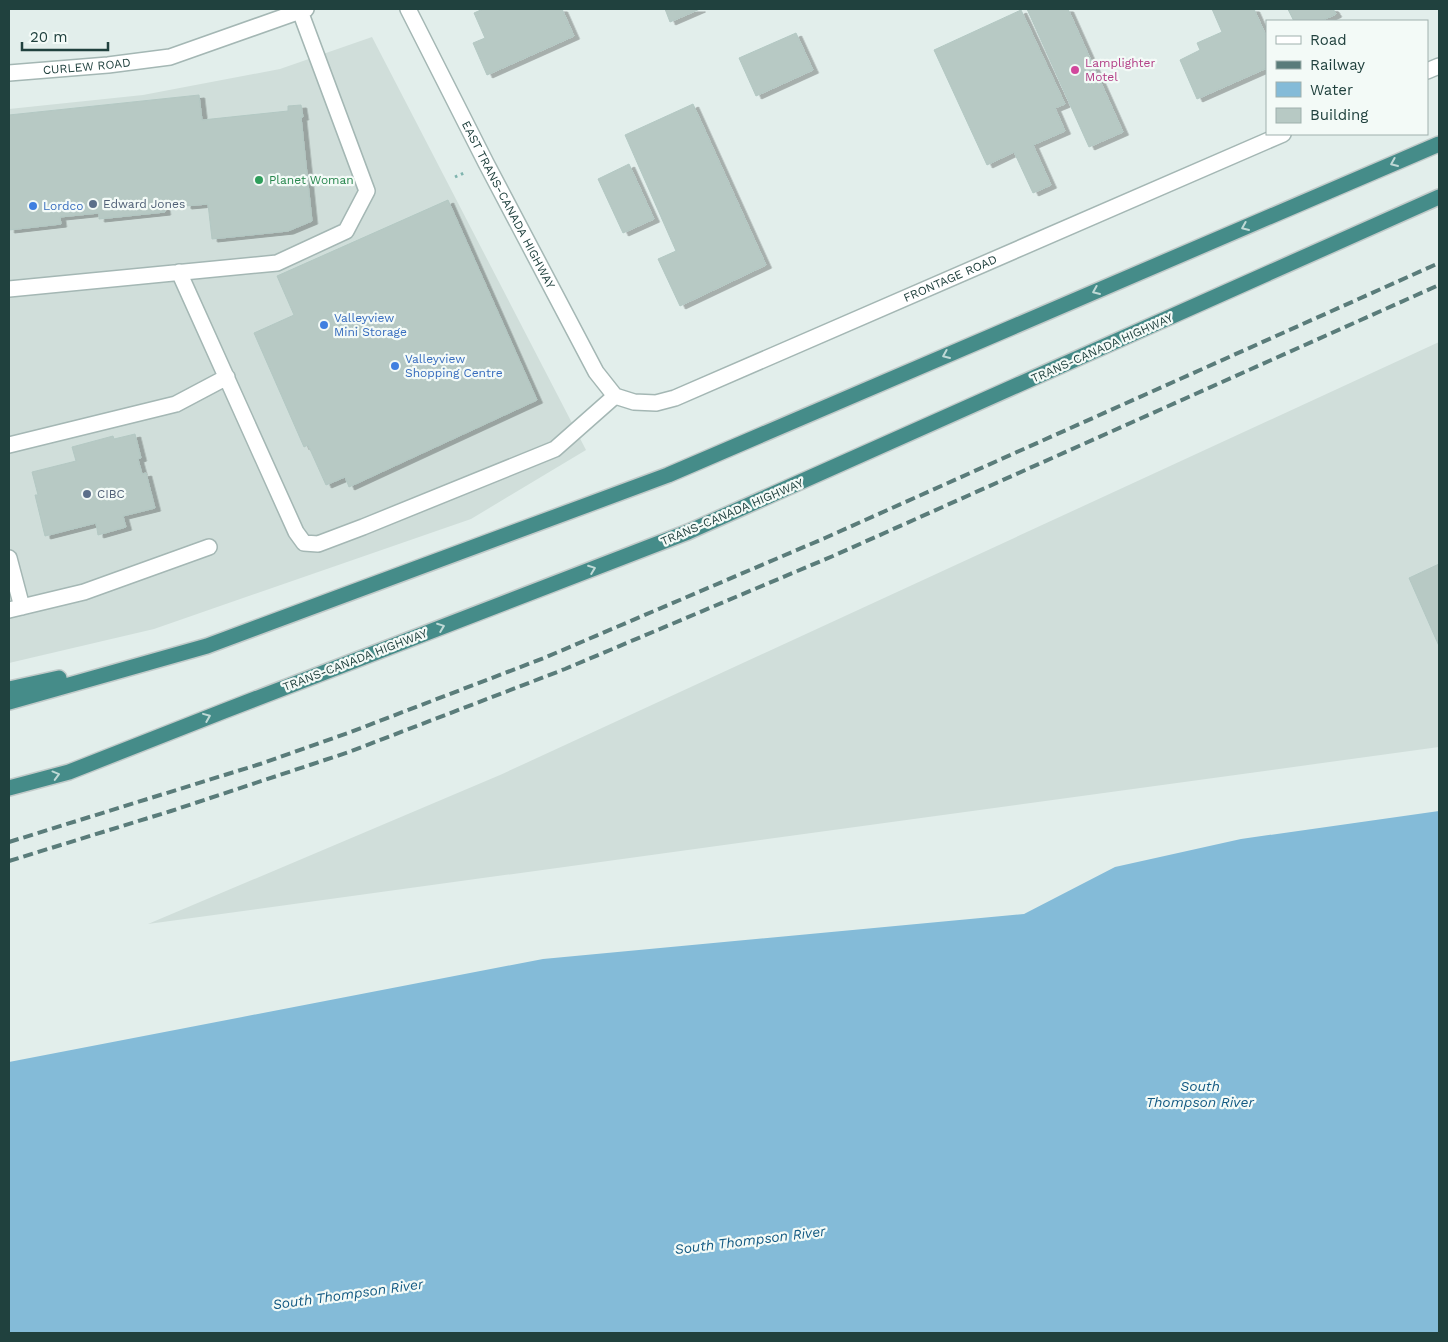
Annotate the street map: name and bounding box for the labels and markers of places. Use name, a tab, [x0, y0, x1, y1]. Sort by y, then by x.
place label: Lamplighter Motel	[1085, 56, 1155, 84]
marker: Lamplighter Motel	[1069, 64, 1081, 76]
place label: Planet Woman	[269, 173, 354, 187]
marker: Planet Woman	[253, 174, 265, 186]
place label: Edward Jones	[103, 197, 185, 211]
marker: Edward Jones	[87, 198, 99, 210]
place label: Lordco	[43, 199, 83, 213]
marker: Lordco	[27, 200, 39, 212]
place label: Valleyview Mini Storage	[334, 311, 407, 339]
marker: Valleyview Mini Storage	[318, 319, 330, 331]
place label: Valleyview Shopping Centre	[405, 352, 503, 380]
marker: Valleyview Shopping Centre	[389, 360, 401, 372]
place label: CIBC	[97, 487, 125, 501]
marker: CIBC	[81, 488, 93, 500]

